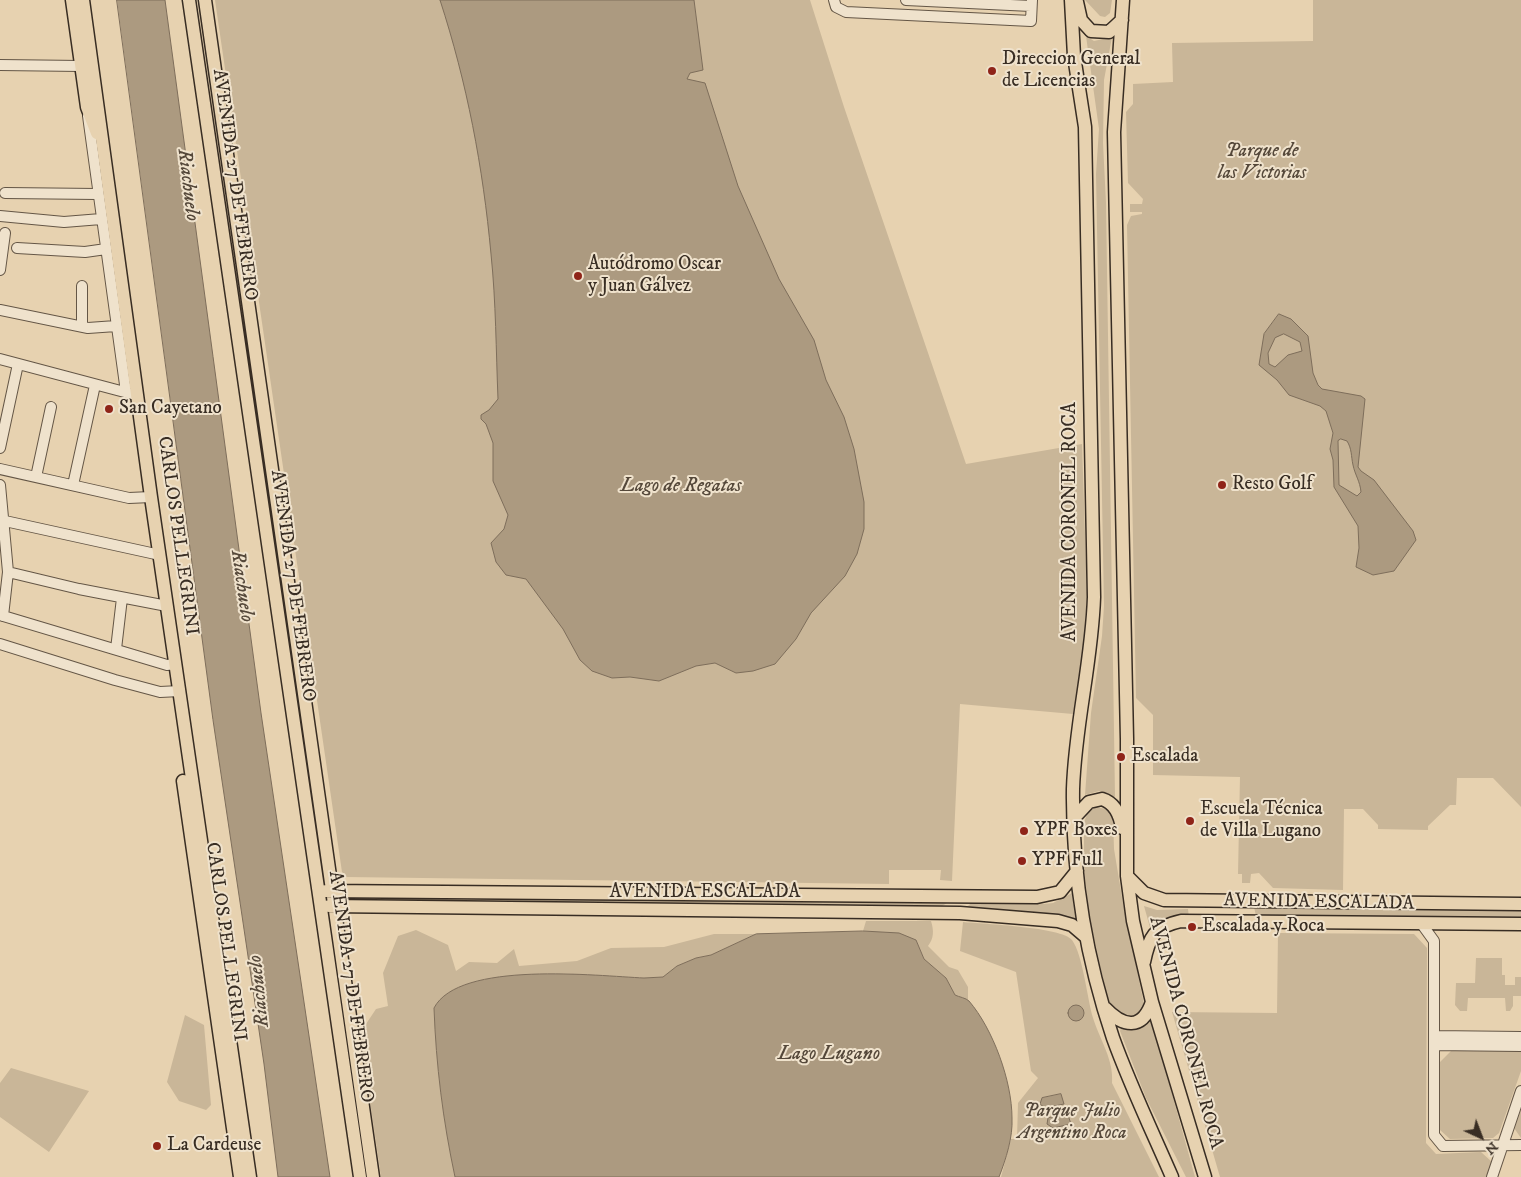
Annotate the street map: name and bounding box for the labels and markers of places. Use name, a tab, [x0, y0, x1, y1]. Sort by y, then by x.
place label: Direccion General de Licencias	[1002, 49, 1140, 93]
marker: Direccion General de Licencias	[986, 65, 998, 77]
place label: Autódromo Oscar y Juan Gálvez	[588, 254, 721, 298]
marker: Autódromo Oscar y Juan Gálvez	[572, 270, 584, 282]
place label: San Cayetano	[119, 398, 222, 420]
marker: San Cayetano	[103, 403, 115, 415]
place label: Resto Golf	[1232, 474, 1312, 496]
marker: Resto Golf	[1216, 479, 1228, 491]
place label: Escalada	[1131, 746, 1198, 768]
marker: Escalada	[1115, 751, 1127, 763]
place label: Escuela Técnica de Villa Lugano	[1200, 799, 1322, 843]
marker: Escuela Técnica de Villa Lugano	[1184, 815, 1196, 827]
place label: YPF Boxes	[1034, 820, 1118, 842]
marker: YPF Boxes	[1018, 825, 1030, 837]
place label: YPF Full	[1032, 850, 1103, 872]
marker: YPF Full	[1016, 855, 1028, 867]
place label: Escalada y Roca	[1202, 916, 1325, 938]
marker: Escalada y Roca	[1186, 921, 1198, 933]
place label: La Cardeuse	[167, 1135, 261, 1157]
marker: La Cardeuse	[151, 1140, 163, 1152]

